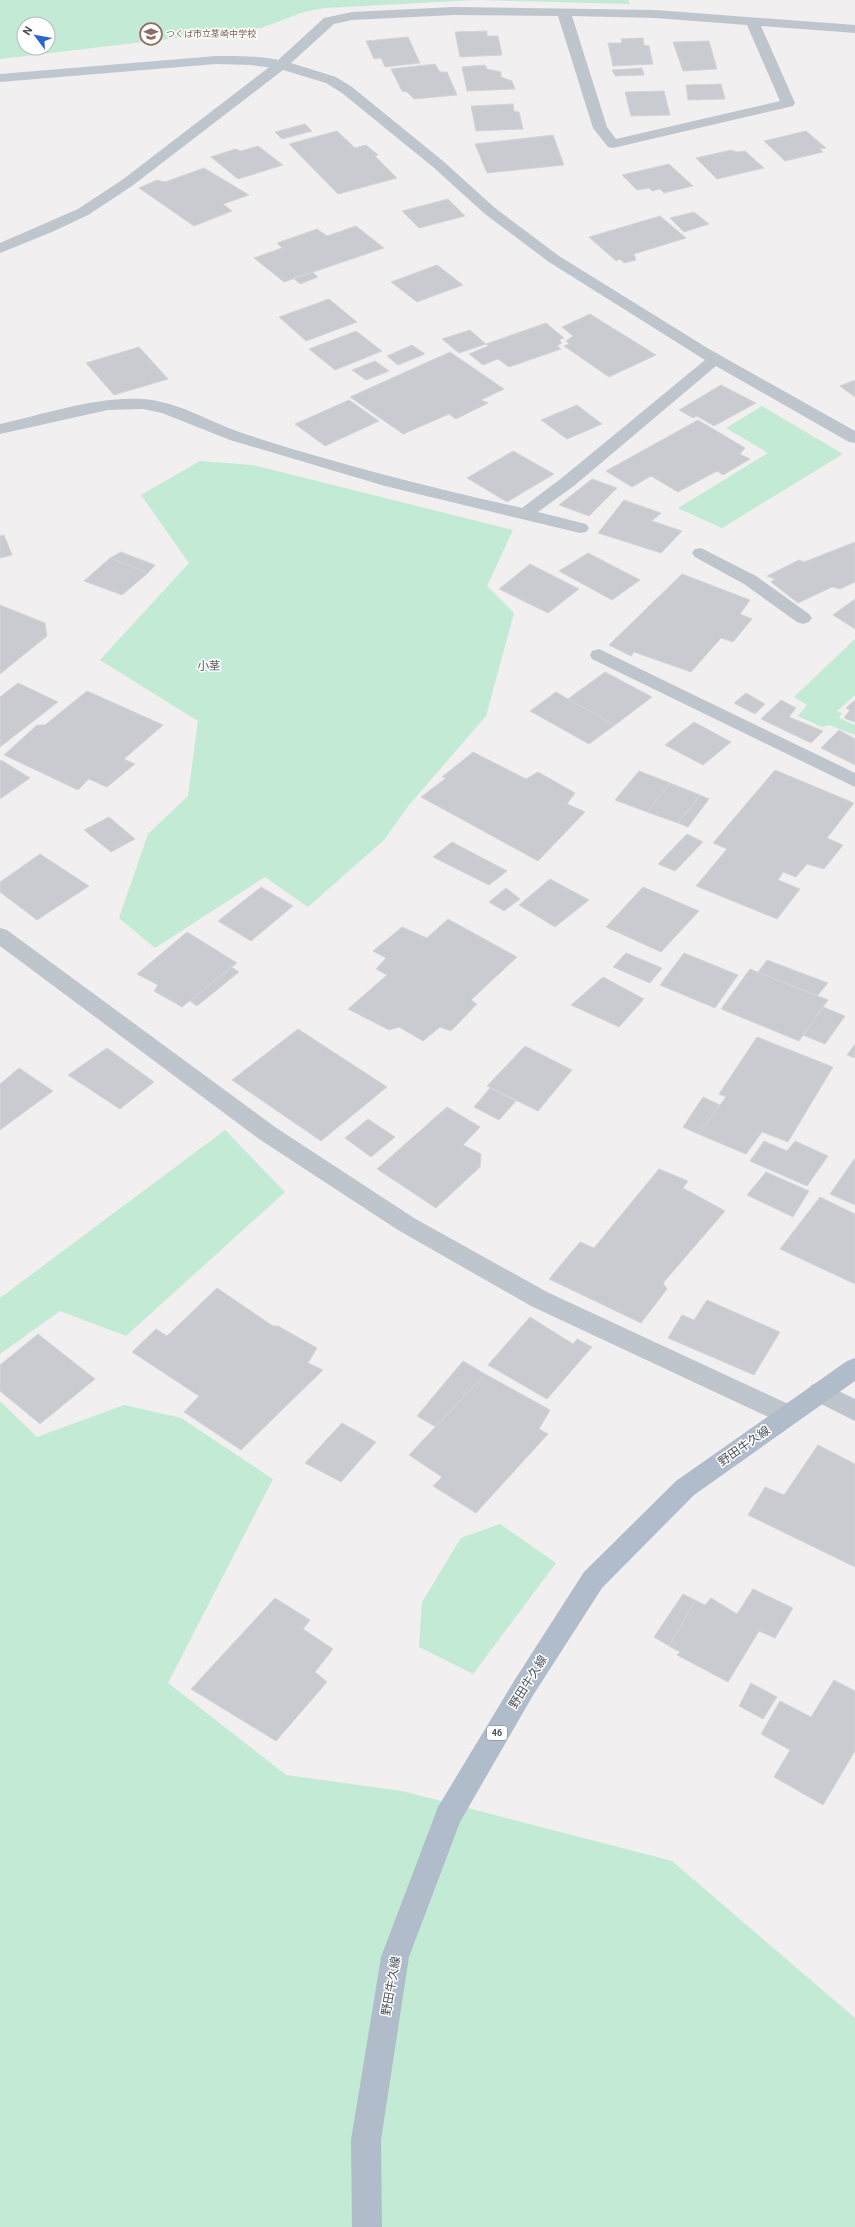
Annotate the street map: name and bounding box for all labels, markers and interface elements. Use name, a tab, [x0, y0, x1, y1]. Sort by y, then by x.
north arrow	[16, 16, 56, 56]
school or university icon: つくば市立茎崎中学校	[138, 21, 164, 47]
text: N	[20, 24, 36, 38]
place label: つくば市立茎崎中学校	[166, 29, 256, 39]
district label: 小茎	[197, 659, 221, 673]
street label: 野田牛久線	[715, 1423, 773, 1469]
street label: 野田牛久線	[506, 1653, 550, 1711]
road number: 46	[487, 1726, 507, 1740]
street label: 野田牛久線	[379, 1955, 403, 2017]

